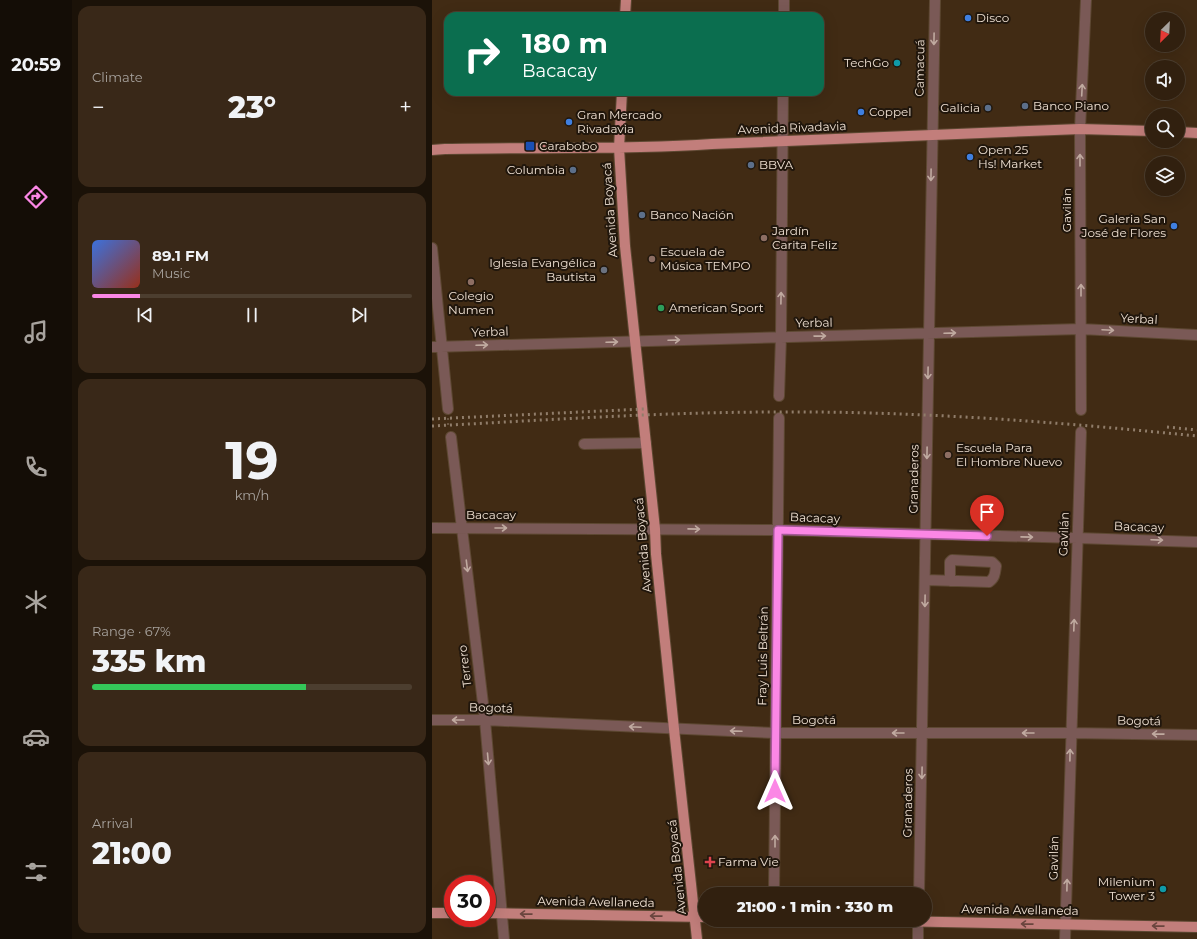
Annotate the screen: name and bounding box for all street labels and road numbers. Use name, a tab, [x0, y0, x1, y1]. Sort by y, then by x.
street label: Camacuá	[912, 39, 927, 97]
street label: Avenida Rivadavia	[737, 118, 847, 137]
street label: Avenida Boyacá	[599, 162, 620, 258]
street label: Gavilán	[1059, 188, 1074, 232]
street label: Yerbal	[1120, 310, 1158, 327]
street label: Yerbal	[795, 315, 833, 330]
street label: Yerbal	[471, 323, 509, 340]
street label: Granaderos	[905, 444, 922, 514]
street label: Avenida Boyacá	[631, 497, 654, 593]
street label: Bacacay	[466, 507, 517, 522]
street label: Bacacay	[790, 509, 841, 526]
street label: Gavilán	[1055, 512, 1072, 556]
street label: Bacacay	[1114, 518, 1165, 535]
street label: Fray Luis Beltrán	[754, 606, 771, 706]
street label: Terrero	[454, 644, 475, 688]
street label: Bogotá	[469, 699, 513, 716]
street label: Bogotá	[792, 712, 836, 727]
street label: Bogotá	[1117, 713, 1161, 728]
street label: Granaderos	[899, 768, 916, 838]
street label: Avenida Boyacá	[664, 819, 689, 915]
street label: Gavilán	[1046, 836, 1061, 880]
street label: Avenida Avellaneda	[537, 893, 655, 910]
street label: Avenida Avellaneda	[961, 901, 1079, 918]

